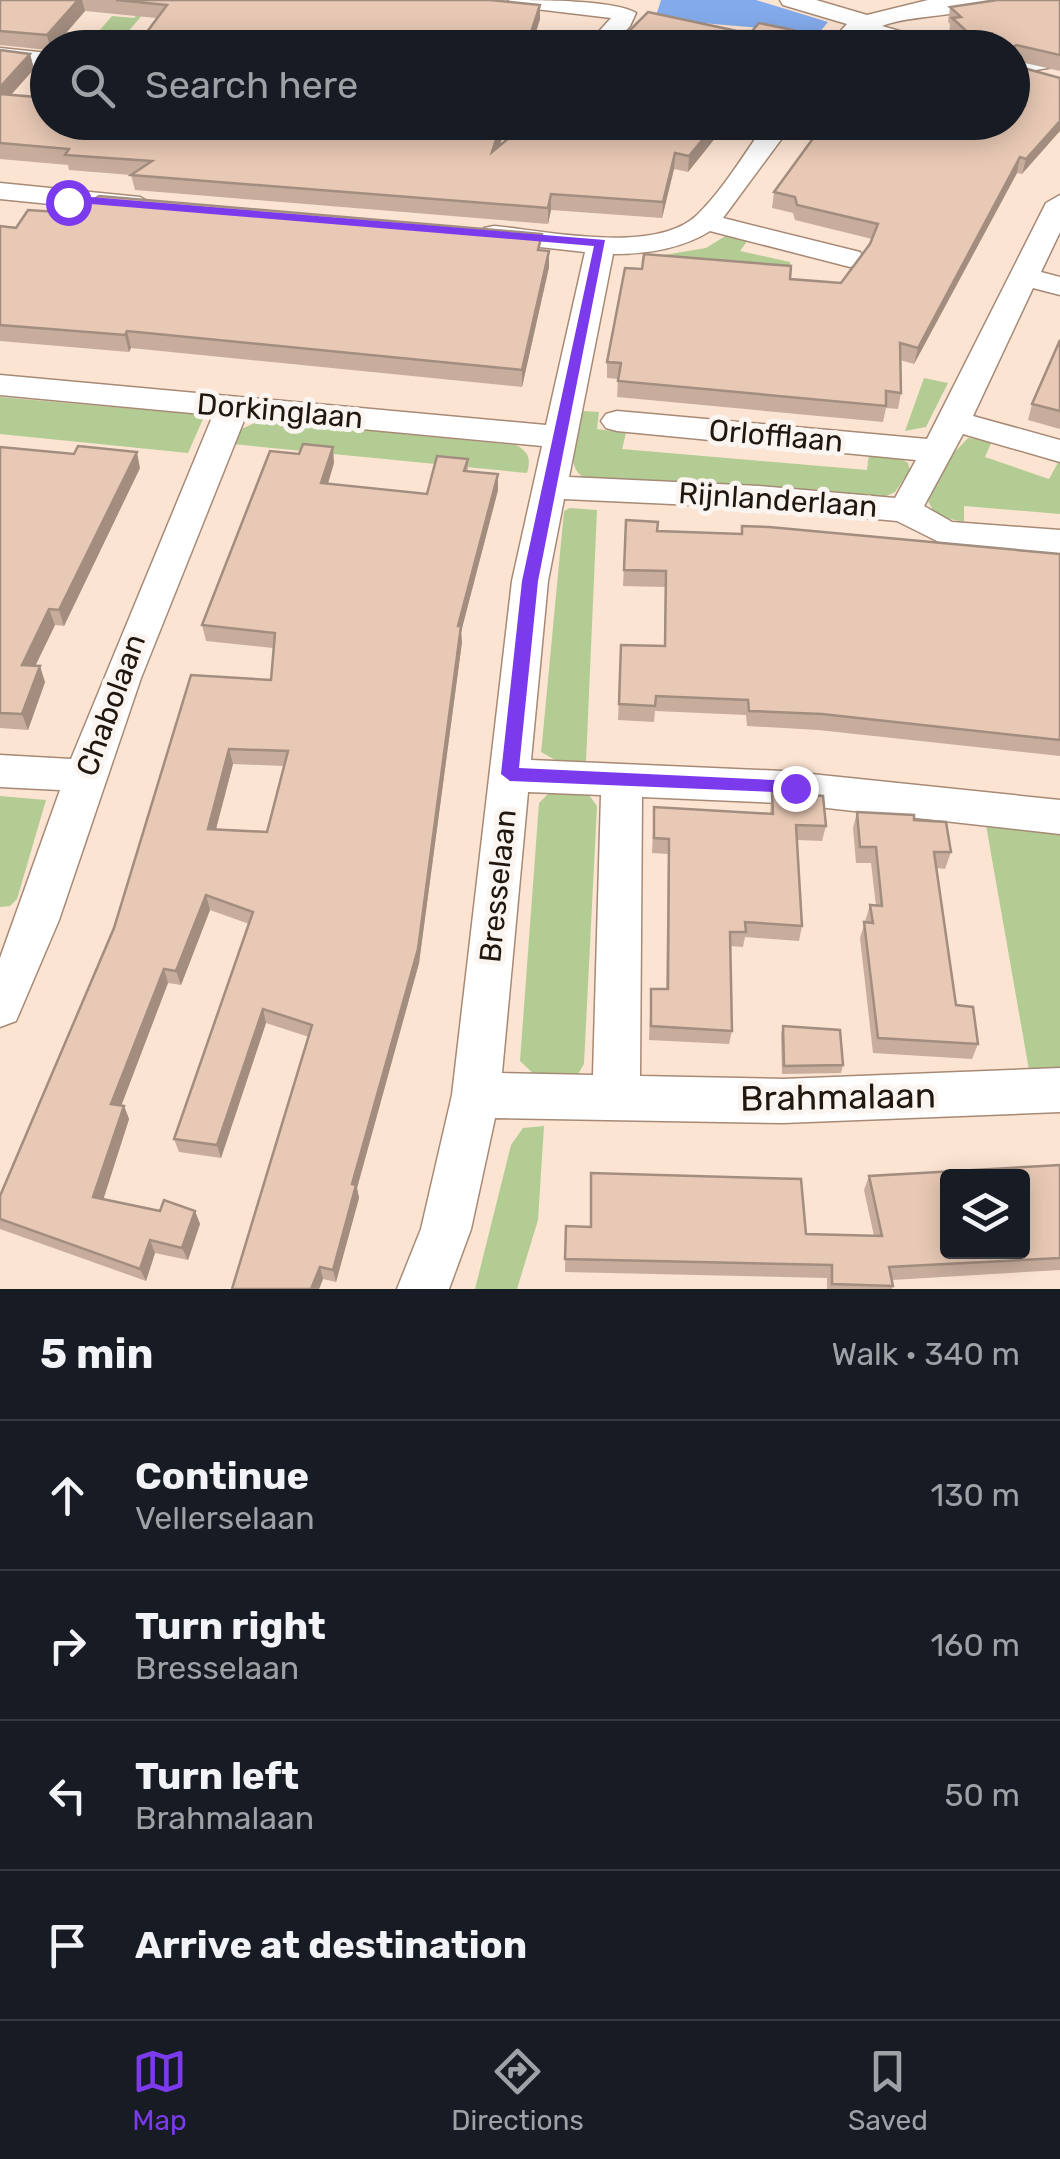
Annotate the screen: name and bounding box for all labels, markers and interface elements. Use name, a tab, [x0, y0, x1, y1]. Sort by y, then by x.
search box	[30, 30, 1030, 140]
icon: search	[65, 58, 120, 113]
text: Search here	[145, 62, 358, 108]
route start	[46, 180, 92, 226]
street label: Dorkinglaan	[195, 386, 365, 436]
street label: Orlofflaan	[707, 412, 845, 460]
street label: Rijnlanderlaan	[677, 475, 879, 525]
street label: Chabolaan	[69, 629, 153, 781]
route end	[773, 766, 819, 812]
street label: Bresselaan	[472, 808, 524, 964]
street label: Brahmalaan	[740, 1074, 936, 1120]
map controls	[940, 1169, 1030, 1259]
button: layers	[940, 1169, 1030, 1259]
text: 5 min	[40, 1329, 154, 1379]
text: Walk · 340 m	[831, 1335, 1020, 1373]
text: Continue	[135, 1453, 309, 1499]
icon: ahead	[40, 1468, 95, 1523]
text: 130 m	[930, 1476, 1020, 1514]
text: Vellerselaan	[135, 1499, 315, 1537]
text: Turn right	[135, 1603, 326, 1649]
icon: right	[40, 1618, 95, 1673]
text: 160 m	[930, 1626, 1020, 1664]
text: Bresselaan	[135, 1649, 299, 1687]
text: Turn left	[135, 1753, 299, 1799]
icon: left	[40, 1768, 95, 1823]
text: 50 m	[944, 1776, 1020, 1814]
text: Brahmalaan	[135, 1799, 314, 1837]
icon: arrive	[40, 1918, 95, 1973]
text: Arrive at destination	[135, 1922, 527, 1968]
tab: Map	[132, 2044, 187, 2137]
tab: Directions	[451, 2044, 584, 2137]
tab: Saved	[848, 2044, 928, 2137]

